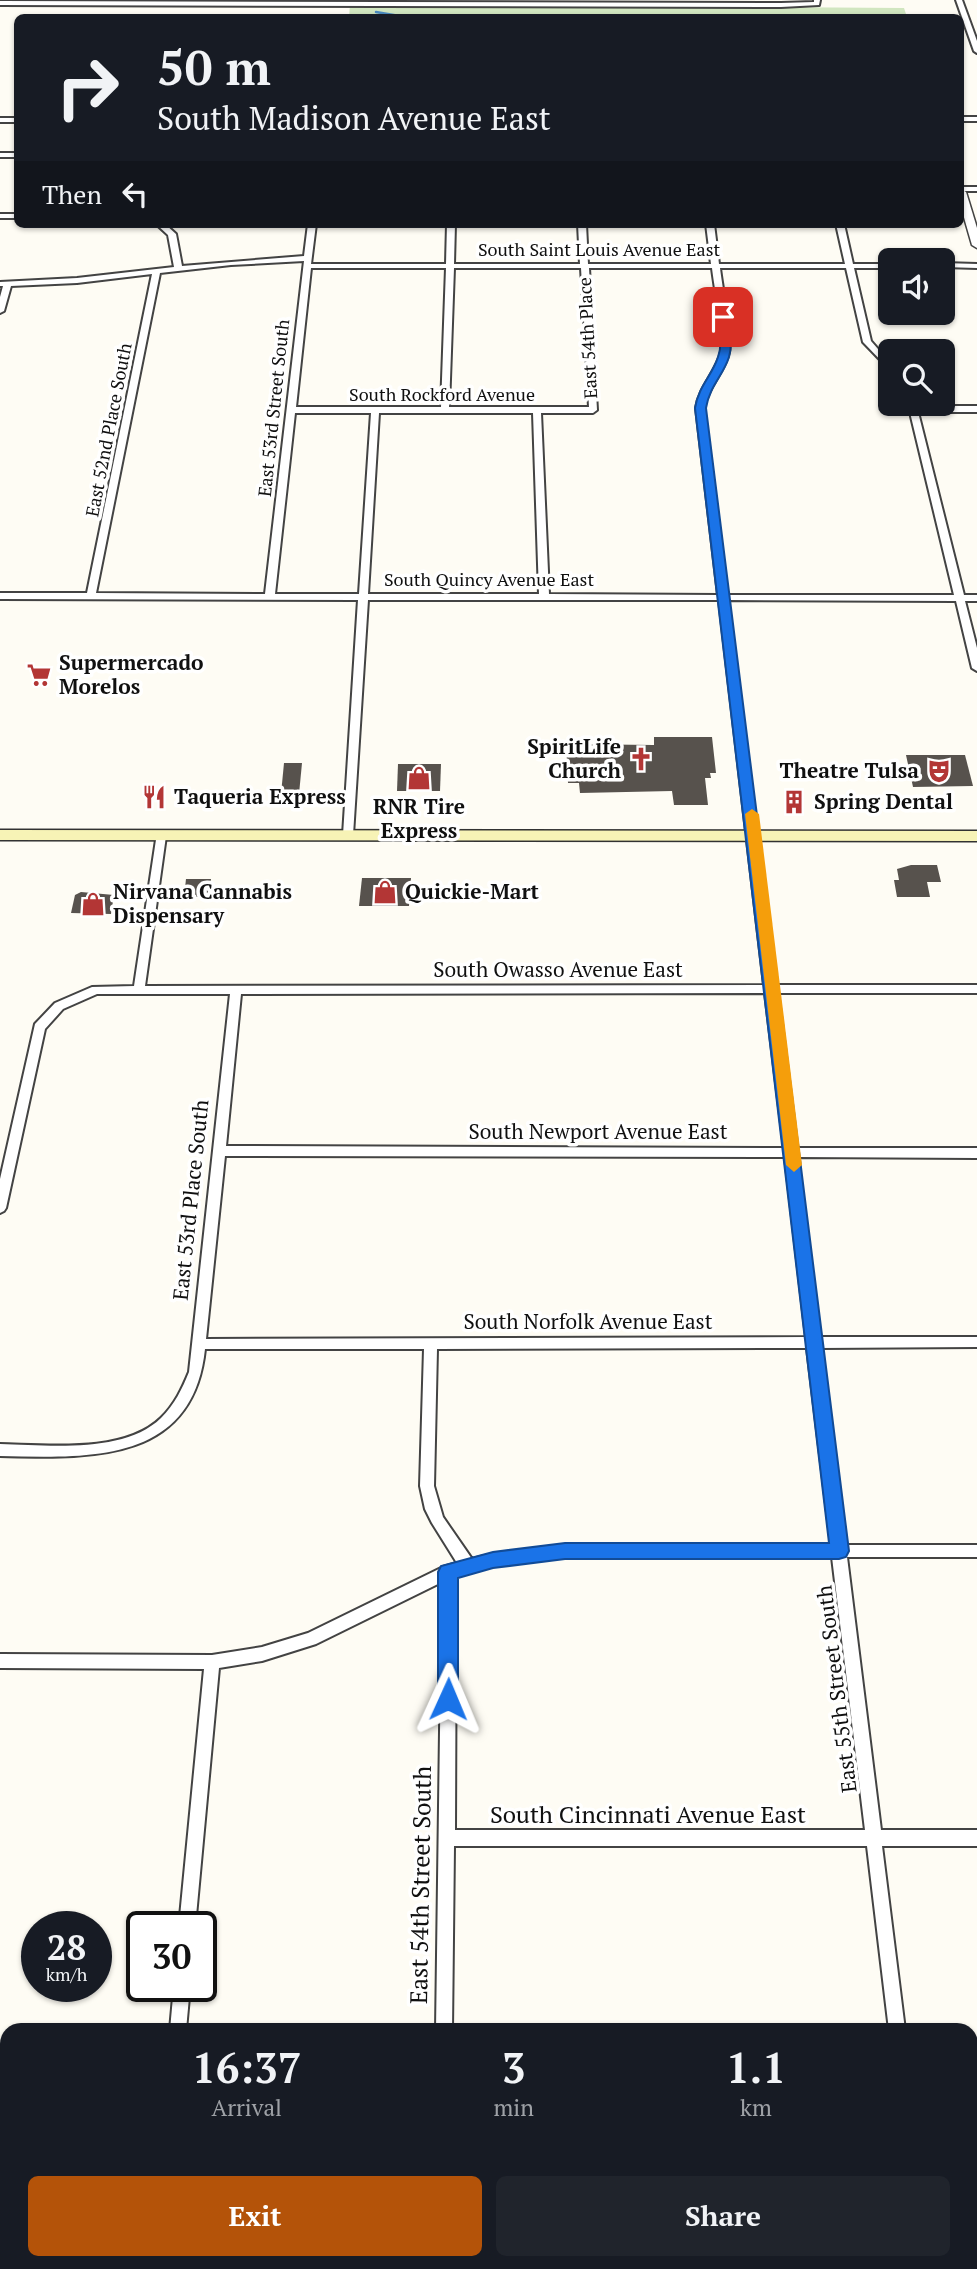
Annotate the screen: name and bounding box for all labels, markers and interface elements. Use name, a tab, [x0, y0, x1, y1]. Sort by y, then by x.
text: 50 m	[157, 34, 271, 99]
icon: right	[42, 42, 133, 133]
text: South Madison Avenue East	[157, 97, 551, 139]
icon: left	[116, 175, 154, 213]
text: Then	[42, 177, 102, 211]
street label: South Saint Louis Avenue East	[478, 237, 720, 261]
map controls	[878, 248, 955, 416]
button: sound	[878, 248, 955, 325]
street label: East 54th Place	[572, 277, 602, 399]
pin	[693, 287, 753, 347]
icon: arrive	[704, 298, 742, 336]
street label: East 53rd Street South	[252, 317, 294, 498]
button: search	[878, 339, 955, 416]
street label: East 52nd Place South	[79, 340, 137, 519]
street label: South Rockford Avenue	[349, 382, 535, 406]
street label: South Quincy Avenue East	[384, 567, 594, 591]
place label: Supermercado Morelos	[59, 648, 204, 700]
supermarket icon: Supermercado Morelos	[25, 661, 53, 689]
place label: SpiritLife Church	[527, 732, 622, 784]
church icon: SpiritLife Church	[627, 745, 655, 773]
place label: Theatre Tulsa	[780, 756, 919, 784]
theatre icon: Theatre Tulsa	[925, 757, 953, 785]
shop icon: RNR Tire Express	[405, 764, 433, 792]
place label: Taqueria Express	[174, 782, 346, 810]
restaurant icon: Taqueria Express	[140, 783, 168, 811]
place label: Spring Dental	[814, 787, 953, 815]
building icon: Spring Dental	[780, 788, 808, 816]
place label: RNR Tire Express	[373, 792, 465, 844]
place label: Nirvana Cannabis Dispensary	[113, 877, 292, 929]
place label: Quickie-Mart	[405, 877, 539, 905]
shop icon: Quickie-Mart	[371, 878, 399, 906]
shop icon: Nirvana Cannabis Dispensary	[79, 890, 107, 918]
street label: South Owasso Avenue East	[433, 955, 683, 983]
street label: East 53rd Place South	[166, 1098, 214, 1302]
street label: South Newport Avenue East	[469, 1117, 728, 1145]
street label: South Norfolk Avenue East	[463, 1307, 713, 1335]
street label: East 55th Street South	[809, 1584, 863, 1794]
position arrow	[411, 1662, 485, 1736]
street label: East 54th Street South	[402, 1766, 438, 2004]
street label: South Cincinnati Avenue East	[490, 1798, 806, 1830]
speed limit sign: 30	[126, 1911, 217, 2002]
text: 28	[47, 1924, 86, 1970]
text: km/h	[46, 1962, 87, 1986]
text: 16:37	[192, 2039, 301, 2095]
text: 3	[502, 2039, 526, 2095]
text: 1.1	[726, 2039, 786, 2095]
text: Arrival	[211, 2092, 282, 2123]
text: min	[493, 2092, 534, 2123]
text: km	[740, 2092, 772, 2123]
button: Exit	[28, 2176, 482, 2256]
button: Share	[496, 2176, 950, 2256]

